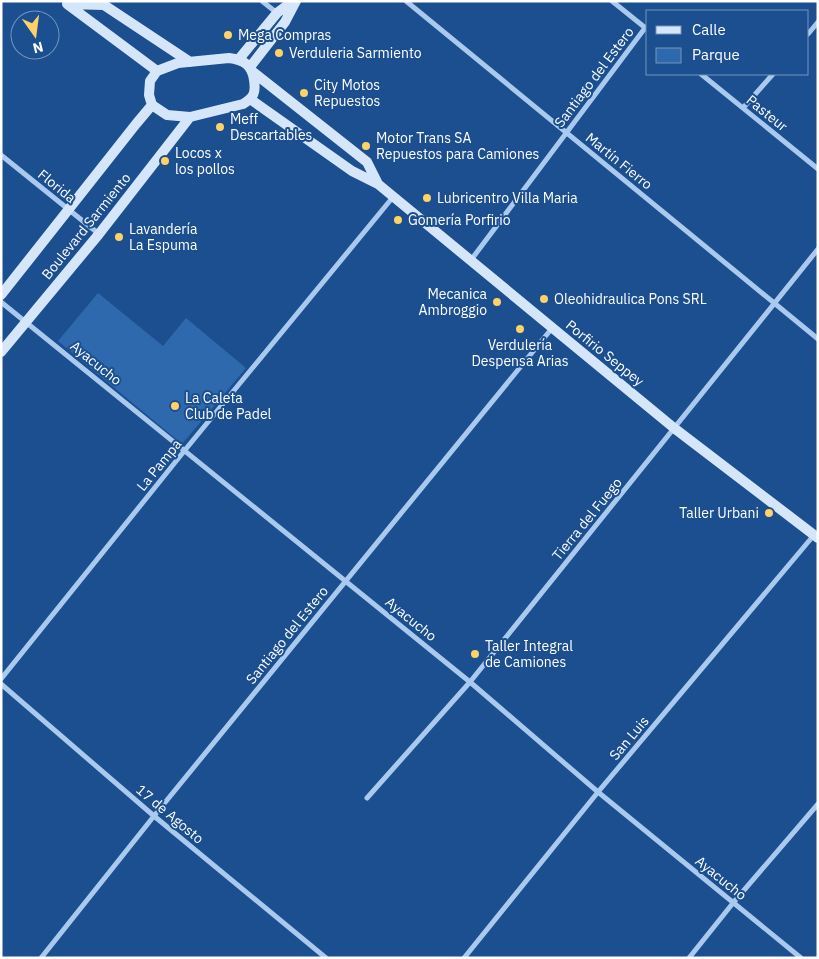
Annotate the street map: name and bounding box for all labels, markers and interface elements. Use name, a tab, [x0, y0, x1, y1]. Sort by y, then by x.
north arrow	[10, 10, 60, 60]
legend	[646, 10, 809, 75]
text: Calle	[692, 20, 726, 39]
street label: Santiago del Estero	[550, 23, 638, 131]
place label: Mega Compras	[238, 26, 332, 44]
marker: Mega Compras	[222, 29, 234, 41]
text: N	[31, 38, 45, 58]
place label: Verduleria Sarmiento	[289, 44, 422, 62]
text: Parque	[692, 45, 740, 64]
marker: Verduleria Sarmiento	[273, 47, 285, 59]
place label: City Motos Repuestos	[314, 76, 381, 110]
marker: City Motos Repuestos	[298, 87, 310, 99]
street label: Pasteur	[743, 91, 791, 135]
place label: Meff Descartables	[230, 110, 313, 144]
marker: Meff Descartables	[214, 121, 226, 133]
place label: Motor Trans SA Repuestos para Camiones	[376, 129, 540, 163]
street label: Martín Fierro	[582, 129, 656, 194]
marker: Motor Trans SA Repuestos para Camiones	[360, 140, 372, 152]
place label: Locos x los pollos	[175, 144, 235, 178]
marker: Locos x los pollos	[159, 155, 171, 167]
street label: Florida	[34, 165, 80, 207]
street label: Boulevard Sarmiento	[38, 169, 135, 283]
place label: Lubricentro Villa Maria	[437, 189, 578, 207]
marker: Lubricentro Villa Maria	[421, 192, 433, 204]
place label: Gomería Porfirio	[408, 211, 511, 229]
marker: Gomería Porfirio	[392, 214, 404, 226]
place label: Lavandería La Espuma	[129, 220, 198, 254]
marker: Lavandería La Espuma	[113, 231, 125, 243]
place label: Mecanica Ambroggio	[419, 285, 488, 319]
place label: Oleohidraulica Pons SRL	[554, 290, 707, 308]
marker: Oleohidraulica Pons SRL	[538, 293, 550, 305]
marker: Mecanica Ambroggio	[491, 296, 503, 308]
street label: Porfirio Seppey	[562, 316, 648, 390]
marker: Verdulería Despensa Arias	[514, 323, 526, 335]
place label: Verdulería Despensa Arias	[471, 336, 569, 370]
street label: Ayacucho	[67, 337, 125, 389]
place label: La Caleta Club de Padel	[185, 389, 272, 423]
marker: La Caleta Club de Padel	[169, 400, 181, 412]
street label: La Pampa	[133, 435, 186, 495]
street label: Tierra del Fuego	[548, 474, 626, 564]
place label: Taller Urbani	[679, 504, 759, 522]
marker: Taller Urbani	[763, 507, 775, 519]
street label: Santiago del Estero	[242, 582, 332, 688]
street label: Ayacucho	[382, 593, 440, 645]
place label: Taller Integral de Camiones	[485, 637, 573, 671]
marker: Taller Integral de Camiones	[469, 648, 481, 660]
street label: San Luis	[605, 712, 653, 764]
street label: 17 de Agosto	[133, 781, 208, 848]
street label: Ayacucho	[692, 852, 750, 904]

